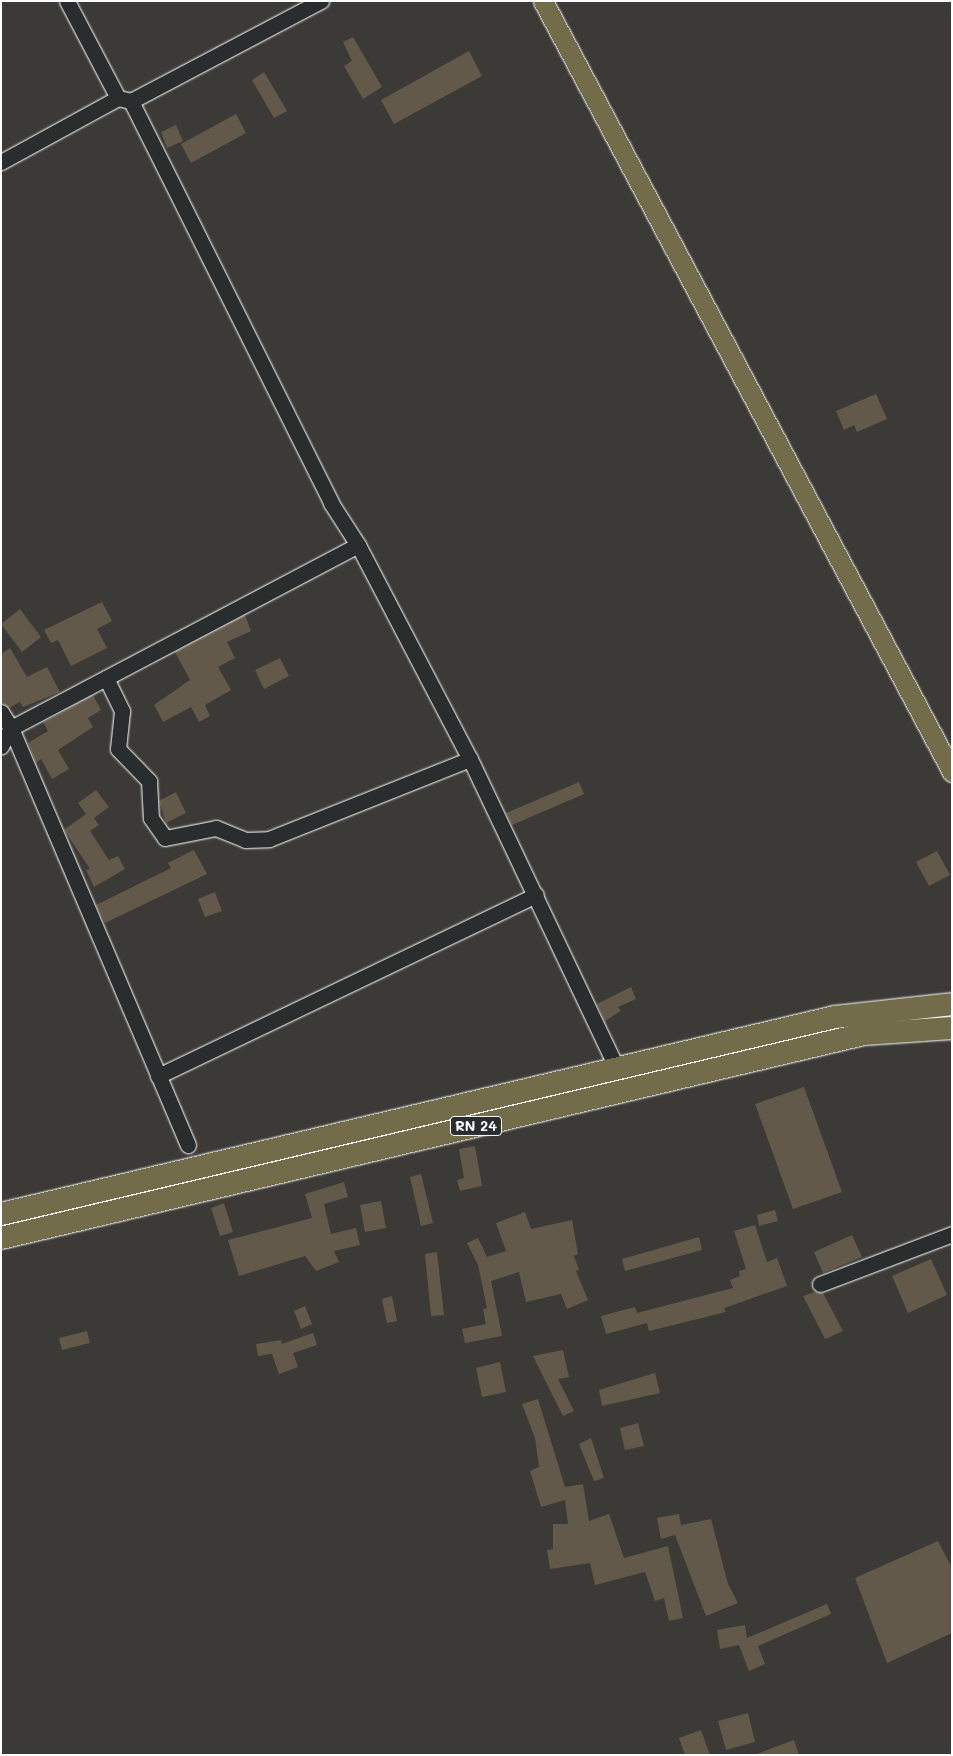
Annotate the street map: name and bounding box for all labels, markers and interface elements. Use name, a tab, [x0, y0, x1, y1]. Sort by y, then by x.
road number: RN 24	[450, 1114, 502, 1138]

